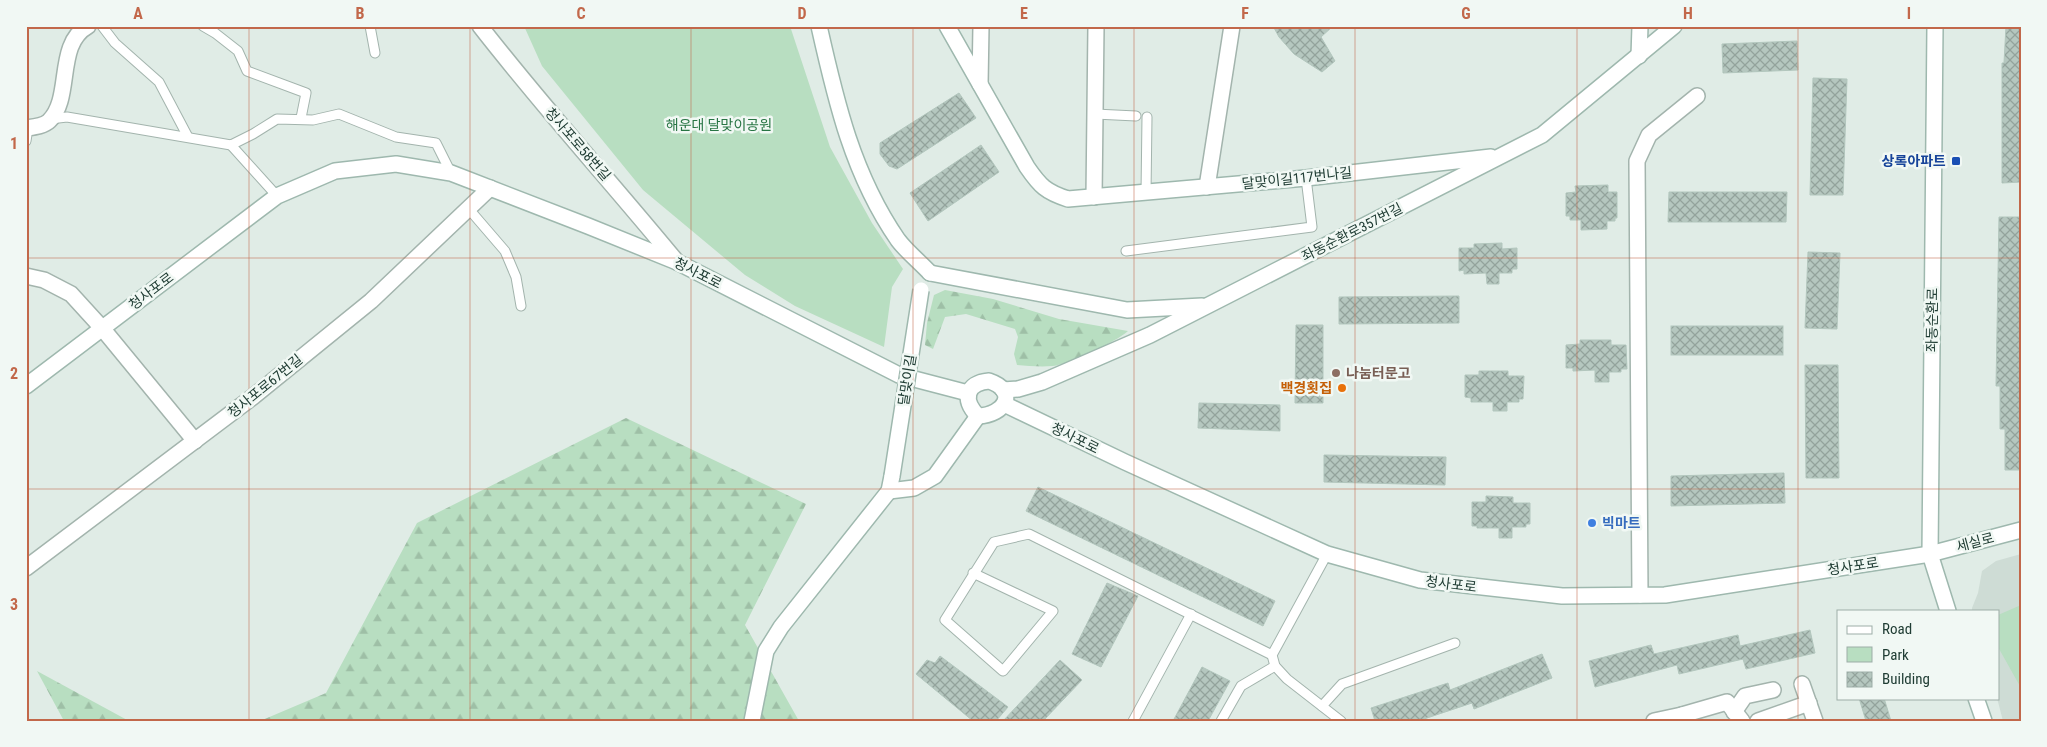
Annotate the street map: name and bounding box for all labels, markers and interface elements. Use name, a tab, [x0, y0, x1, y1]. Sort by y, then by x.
text: A	[133, 4, 143, 23]
text: B	[356, 4, 365, 23]
text: C	[576, 4, 586, 23]
text: D	[797, 4, 807, 23]
text: E	[1020, 4, 1028, 23]
text: F	[1241, 4, 1249, 23]
text: G	[1461, 4, 1471, 23]
text: H	[1683, 4, 1693, 23]
text: I	[1907, 4, 1911, 23]
street label: 청사포로58번길	[542, 104, 614, 184]
park label: 해운대 달맞이공원	[666, 117, 772, 133]
text: 1	[10, 134, 18, 153]
place label: 상록아파트	[1882, 153, 1946, 169]
marker: 상록아파트	[1950, 155, 1962, 167]
street label: 달맞이길117번나길	[1241, 164, 1353, 192]
street label: 좌동순환로357번길	[1299, 200, 1405, 264]
street label: 청사포로	[671, 254, 725, 292]
street label: 청사포로	[126, 269, 176, 313]
street label: 좌동순환로	[1923, 288, 1941, 352]
street label: 청사포로67번길	[225, 351, 305, 421]
street label: 달맞이길	[895, 353, 919, 407]
text: 2	[10, 364, 18, 383]
place label: 나눔터문고	[1346, 365, 1411, 381]
marker: 나눔터문고	[1330, 367, 1342, 379]
place label: 백경횟집	[1280, 380, 1332, 396]
marker: 백경횟집	[1336, 382, 1348, 394]
street label: 청사포로	[1048, 420, 1102, 457]
place label: 빅마트	[1602, 515, 1641, 531]
marker: 빅마트	[1586, 517, 1598, 529]
street label: 세실로	[1954, 529, 1996, 555]
street label: 청사포로	[1826, 554, 1880, 578]
street label: 청사포로	[1424, 573, 1478, 595]
text: 3	[10, 595, 18, 614]
legend	[1837, 610, 2000, 700]
text: Road	[1882, 620, 1912, 638]
text: Park	[1882, 646, 1909, 664]
text: Building	[1882, 670, 1930, 688]

